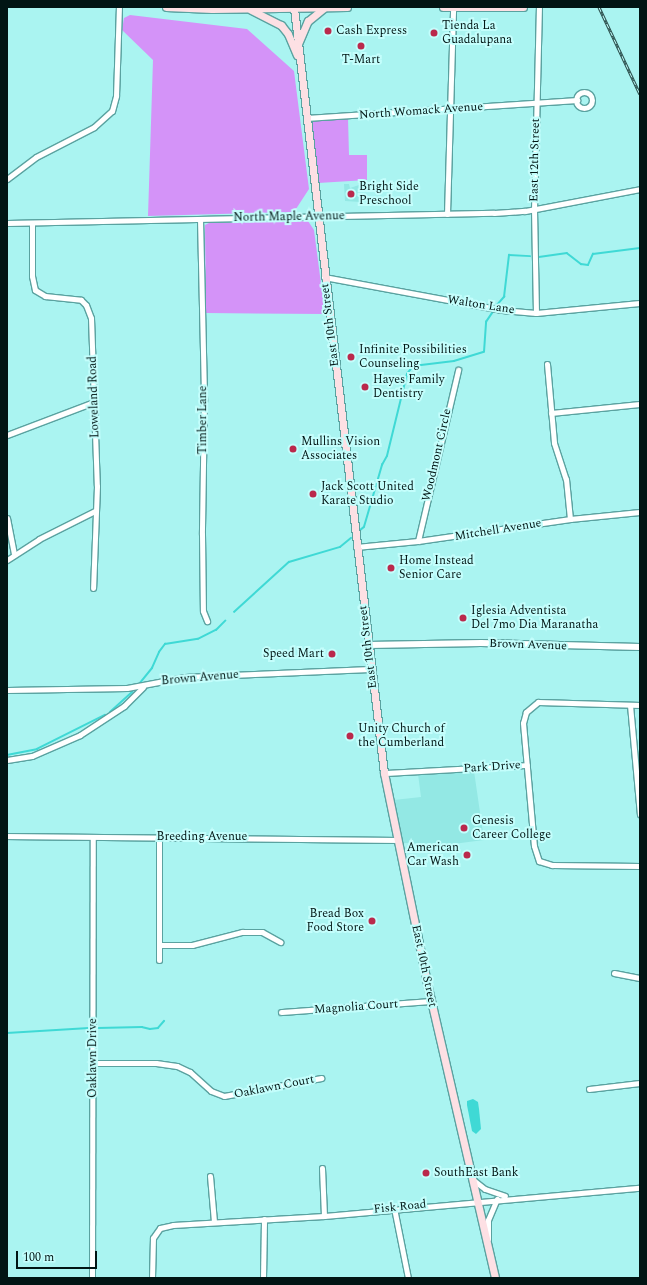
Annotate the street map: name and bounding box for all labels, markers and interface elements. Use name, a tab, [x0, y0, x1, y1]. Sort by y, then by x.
place label: Tienda La Guadalupana	[442, 19, 512, 47]
place label: Cash Express	[336, 24, 407, 38]
marker: Cash Express	[323, 26, 333, 36]
marker: Tienda La Guadalupana	[429, 28, 439, 38]
marker: T-Mart	[356, 41, 366, 51]
place label: T-Mart	[342, 53, 380, 67]
street label: North Womack Avenue	[359, 99, 483, 123]
street label: East 12th Street	[527, 118, 543, 202]
place label: Bright Side Preschool	[359, 180, 419, 208]
marker: Bright Side Preschool	[346, 189, 356, 199]
street label: North Maple Avenue	[233, 209, 345, 225]
street label: East 10th Street	[318, 283, 342, 367]
street label: Walton Lane	[446, 293, 516, 317]
place label: Infinite Possibilities Counseling	[359, 343, 467, 371]
marker: Infinite Possibilities Counseling	[346, 352, 356, 362]
street label: Loweland Road	[85, 356, 103, 438]
place label: Hayes Family Dentistry	[373, 373, 445, 401]
marker: Hayes Family Dentistry	[360, 382, 370, 392]
street label: Timber Lane	[196, 386, 210, 454]
street label: Woodmont Circle	[419, 407, 455, 503]
place label: Mullins Vision Associates	[301, 435, 380, 463]
marker: Mullins Vision Associates	[288, 444, 298, 454]
place label: Jack Scott United Karate Studio	[321, 480, 414, 508]
marker: Jack Scott United Karate Studio	[308, 489, 318, 499]
street label: Mitchell Avenue	[454, 516, 542, 544]
place label: Home Instead Senior Care	[399, 554, 474, 582]
marker: Home Instead Senior Care	[386, 563, 396, 573]
place label: Iglesia Adventista Del 7mo Dia Maranatha	[471, 604, 598, 632]
street label: East 10th Street	[356, 605, 380, 689]
marker: Iglesia Adventista Del 7mo Dia Maranatha	[458, 613, 468, 623]
street label: Brown Avenue	[489, 636, 567, 654]
place label: Speed Mart	[263, 647, 324, 661]
marker: Speed Mart	[327, 649, 337, 659]
street label: Brown Avenue	[161, 667, 239, 689]
place label: Unity Church of the Cumberland	[358, 722, 445, 750]
marker: Unity Church of the Cumberland	[345, 731, 355, 741]
street label: Park Drive	[463, 758, 521, 776]
place label: Genesis Career College	[472, 814, 551, 842]
marker: Genesis Career College	[459, 823, 469, 833]
street label: Breeding Avenue	[157, 830, 247, 844]
place label: American Car Wash	[407, 841, 459, 869]
marker: American Car Wash	[462, 850, 472, 860]
place label: Bread Box Food Store	[306, 907, 364, 935]
marker: Bread Box Food Store	[367, 916, 377, 926]
street label: East 10th Street	[408, 924, 440, 1008]
street label: Magnolia Court	[313, 997, 399, 1017]
street label: Oaklawn Drive	[86, 1018, 100, 1098]
street label: Oaklawn Court	[233, 1072, 315, 1102]
place label: SouthEast Bank	[434, 1166, 519, 1180]
marker: SouthEast Bank	[421, 1168, 431, 1178]
street label: Fisk Road	[373, 1197, 427, 1217]
scale bar	[18, 1243, 99, 1269]
text: 100 m	[23, 1248, 54, 1267]

